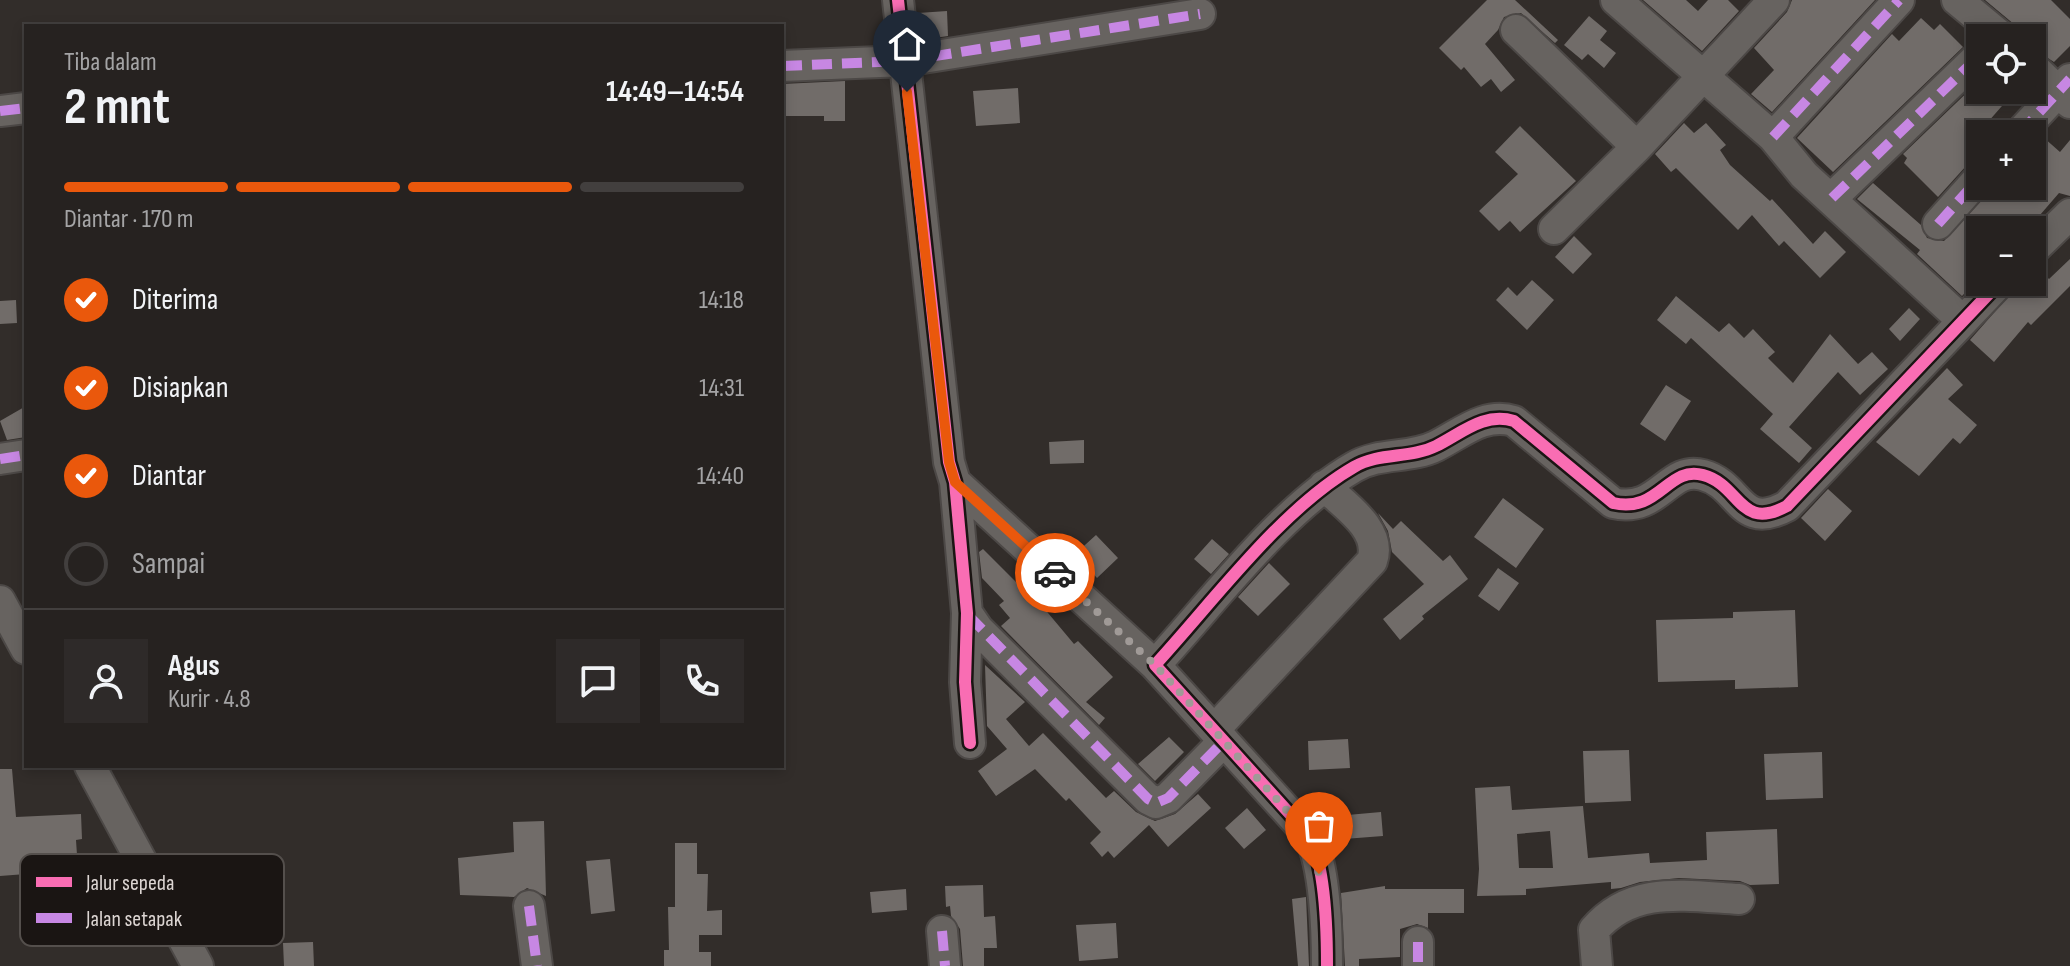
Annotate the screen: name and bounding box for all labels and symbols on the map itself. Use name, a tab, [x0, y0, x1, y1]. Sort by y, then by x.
pin	[873, 10, 941, 92]
courier	[1015, 533, 1095, 613]
pin	[1285, 792, 1353, 874]
legend	[20, 854, 284, 946]
text: Jalur sepeda	[85, 870, 174, 897]
text: Jalan setapak	[85, 906, 183, 933]

